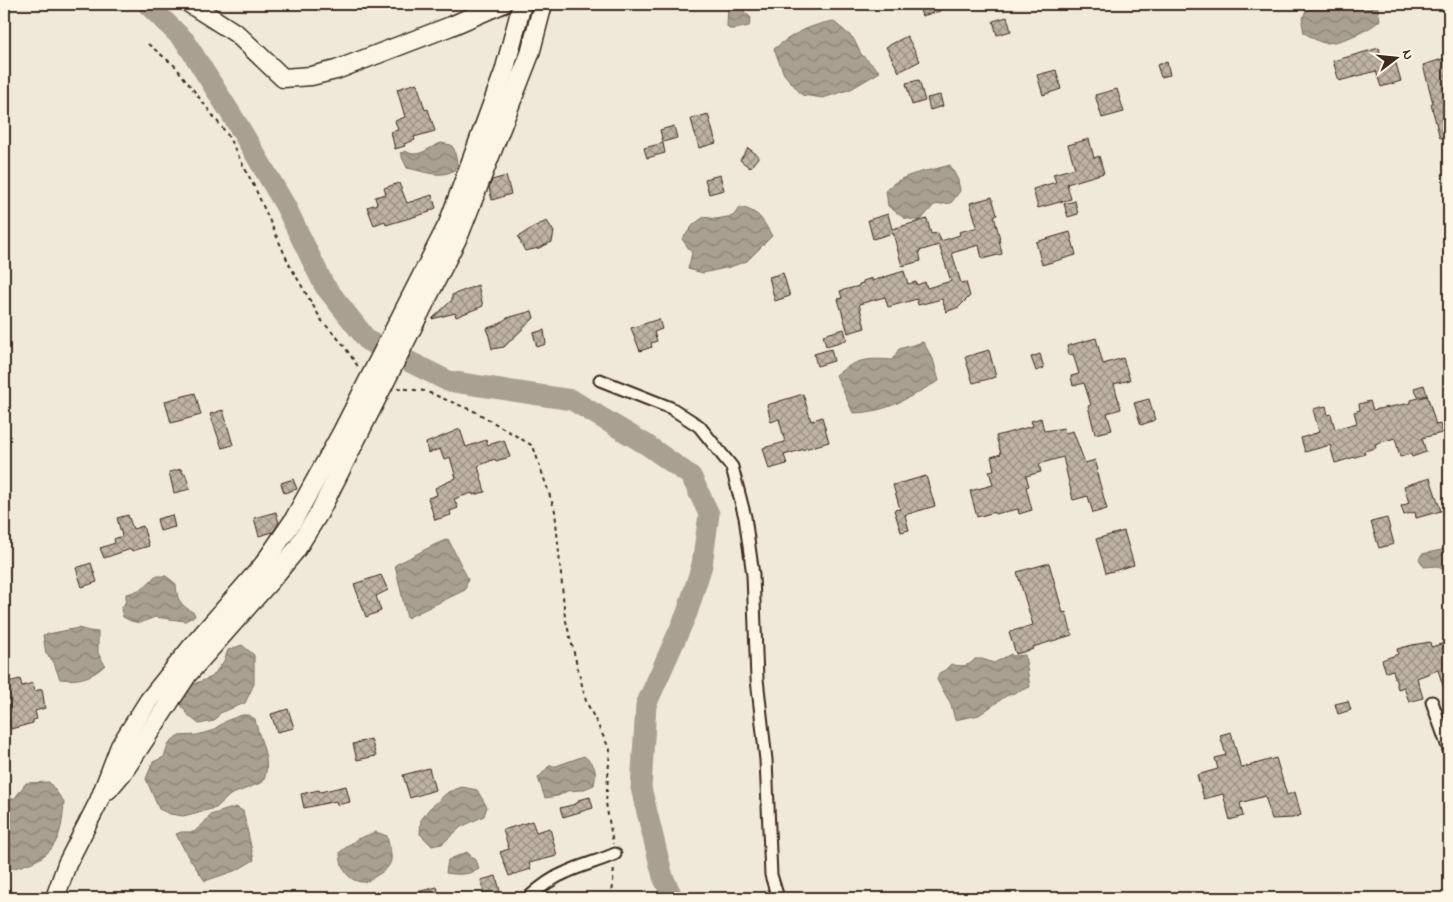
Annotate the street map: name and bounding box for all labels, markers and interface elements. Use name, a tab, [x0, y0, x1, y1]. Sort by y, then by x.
north arrow	[1370, 32, 1420, 82]
text: N	[1396, 47, 1418, 62]

